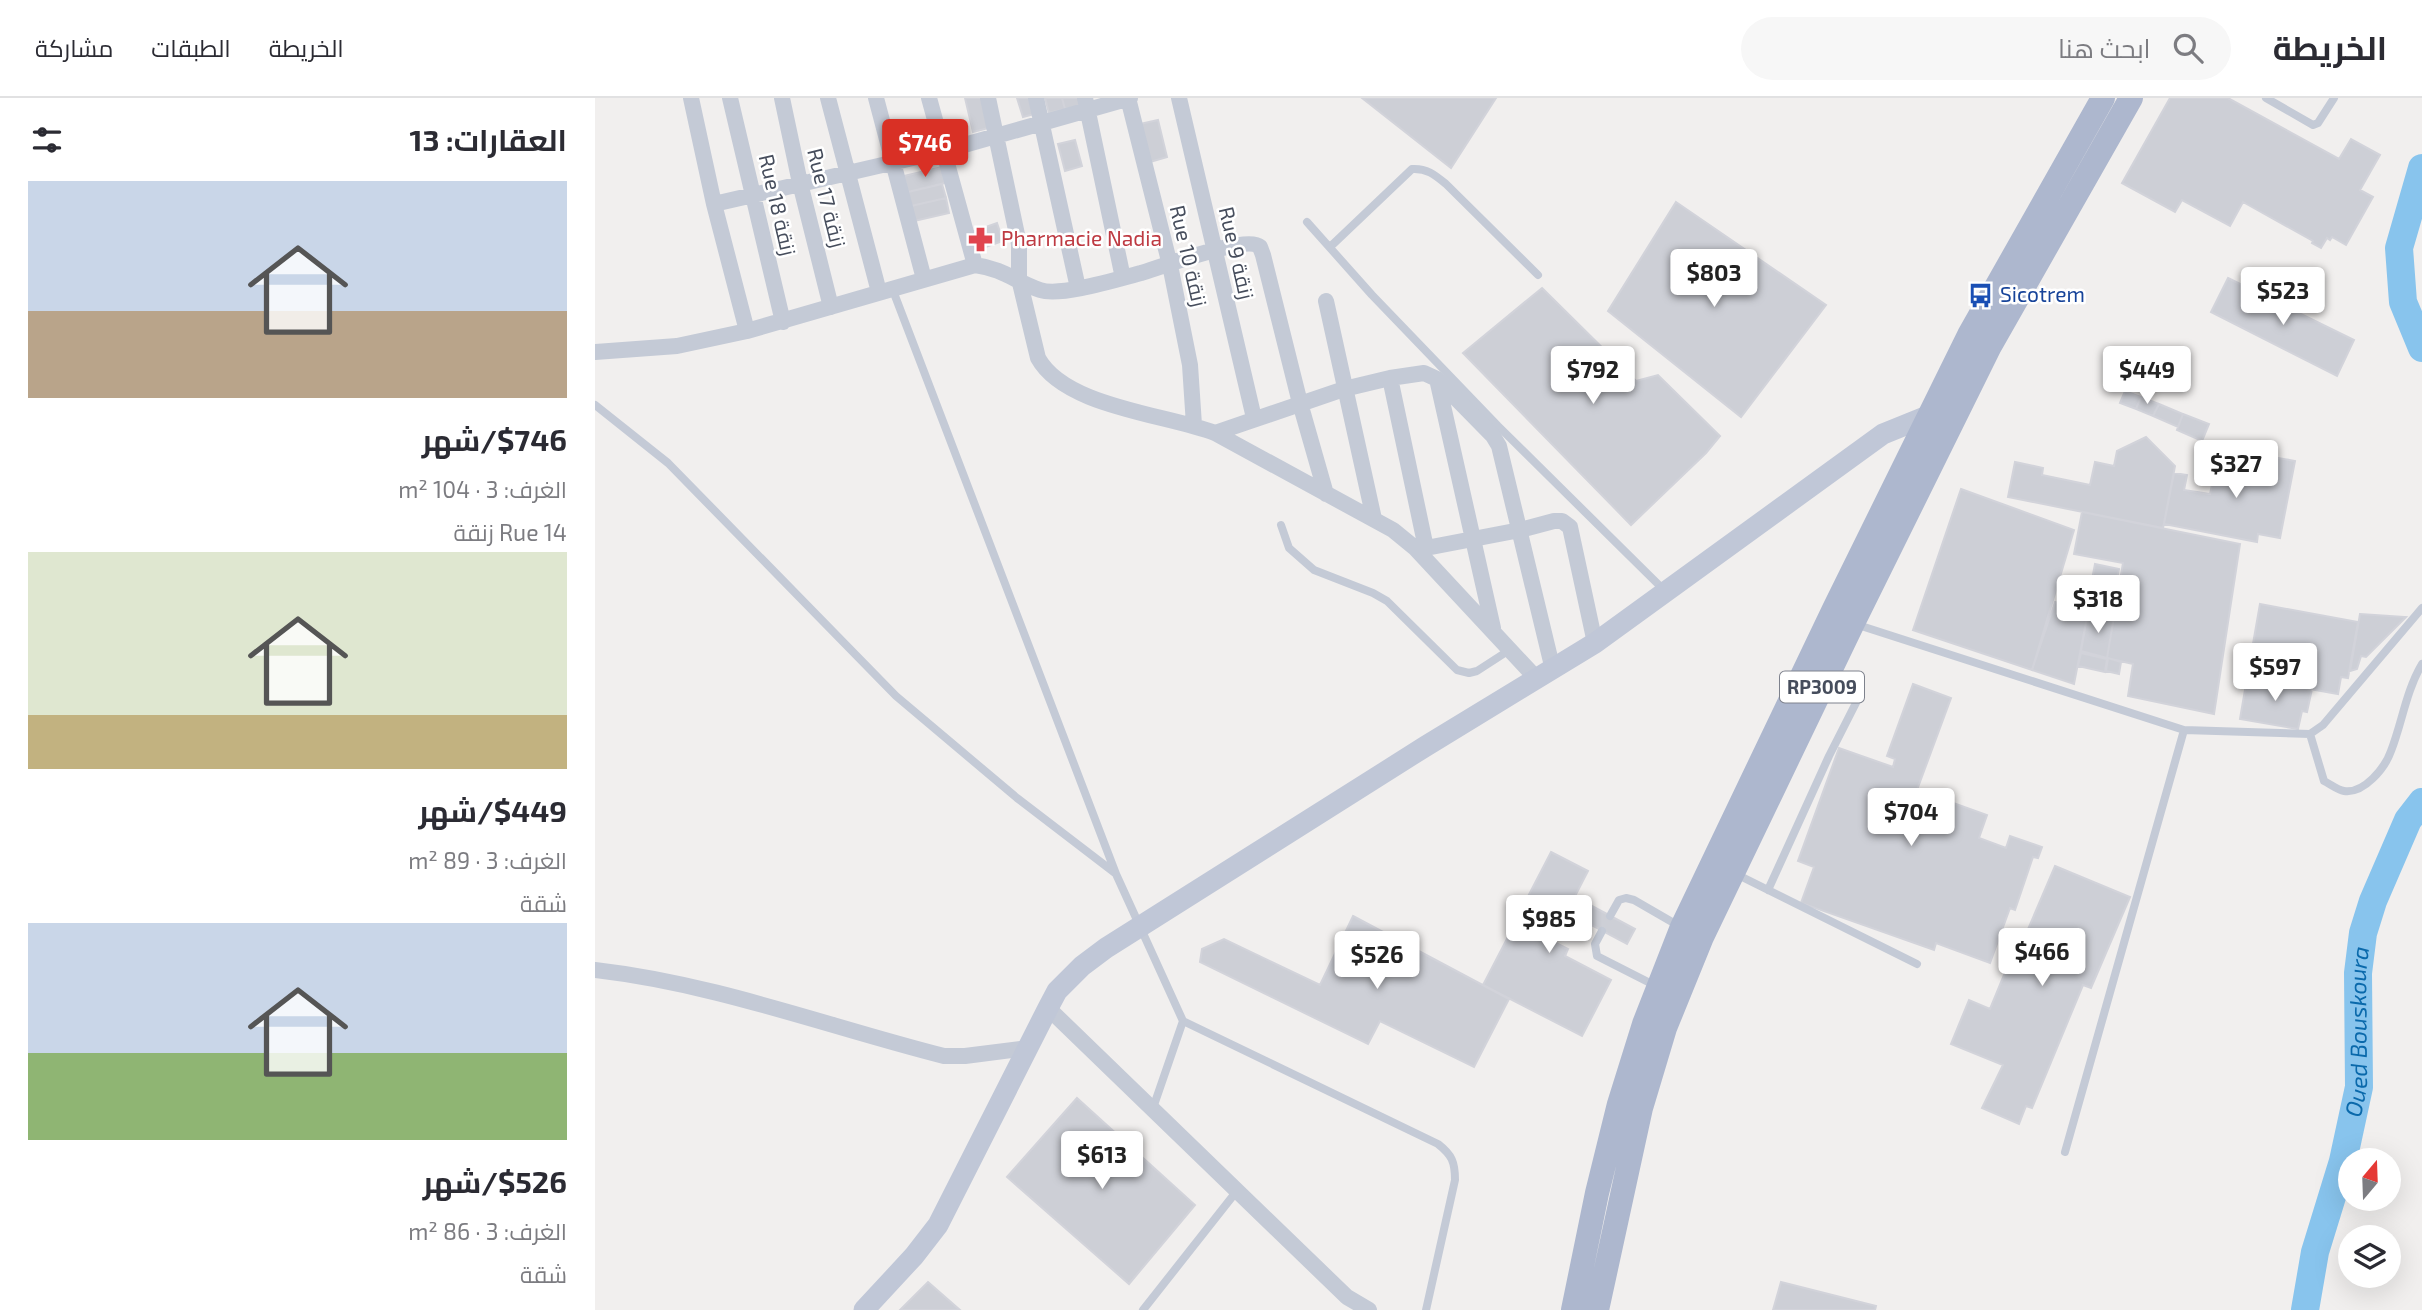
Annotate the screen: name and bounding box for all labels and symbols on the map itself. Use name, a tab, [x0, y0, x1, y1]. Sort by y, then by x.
pin: $746	[884, 120, 966, 179]
street label: Rue 17 زنقة	[802, 145, 852, 250]
street label: Rue 18 زنقة	[754, 151, 802, 258]
street label: Rue 10 زنقة	[1165, 203, 1213, 309]
street label: Rue 9 زنقة	[1214, 204, 1260, 302]
pharmacy icon: Pharmacie Nadia	[967, 225, 995, 253]
place label: Pharmacie Nadia	[1001, 225, 1162, 250]
pin: $803	[1673, 250, 1755, 309]
pin: $523	[2242, 268, 2324, 327]
bus stop icon: Sicotrem	[1966, 281, 1994, 309]
place label: Sicotrem	[2000, 281, 2085, 306]
pin: $792	[1552, 346, 1634, 406]
pin: $449	[2106, 346, 2188, 406]
pin: $327	[2195, 440, 2277, 500]
pin: $318	[2057, 575, 2139, 635]
pin: $597	[2234, 644, 2316, 703]
road number: RP3009	[1780, 672, 1864, 702]
pin: $704	[1870, 788, 1952, 848]
pin: $985	[1508, 896, 1590, 955]
pin: $466	[2001, 928, 2083, 988]
pin: $526	[1336, 932, 1418, 991]
water label: Oued Bouskoura	[2338, 945, 2374, 1119]
pin: $613	[1061, 1132, 1143, 1191]
north arrow	[2338, 1148, 2401, 1211]

